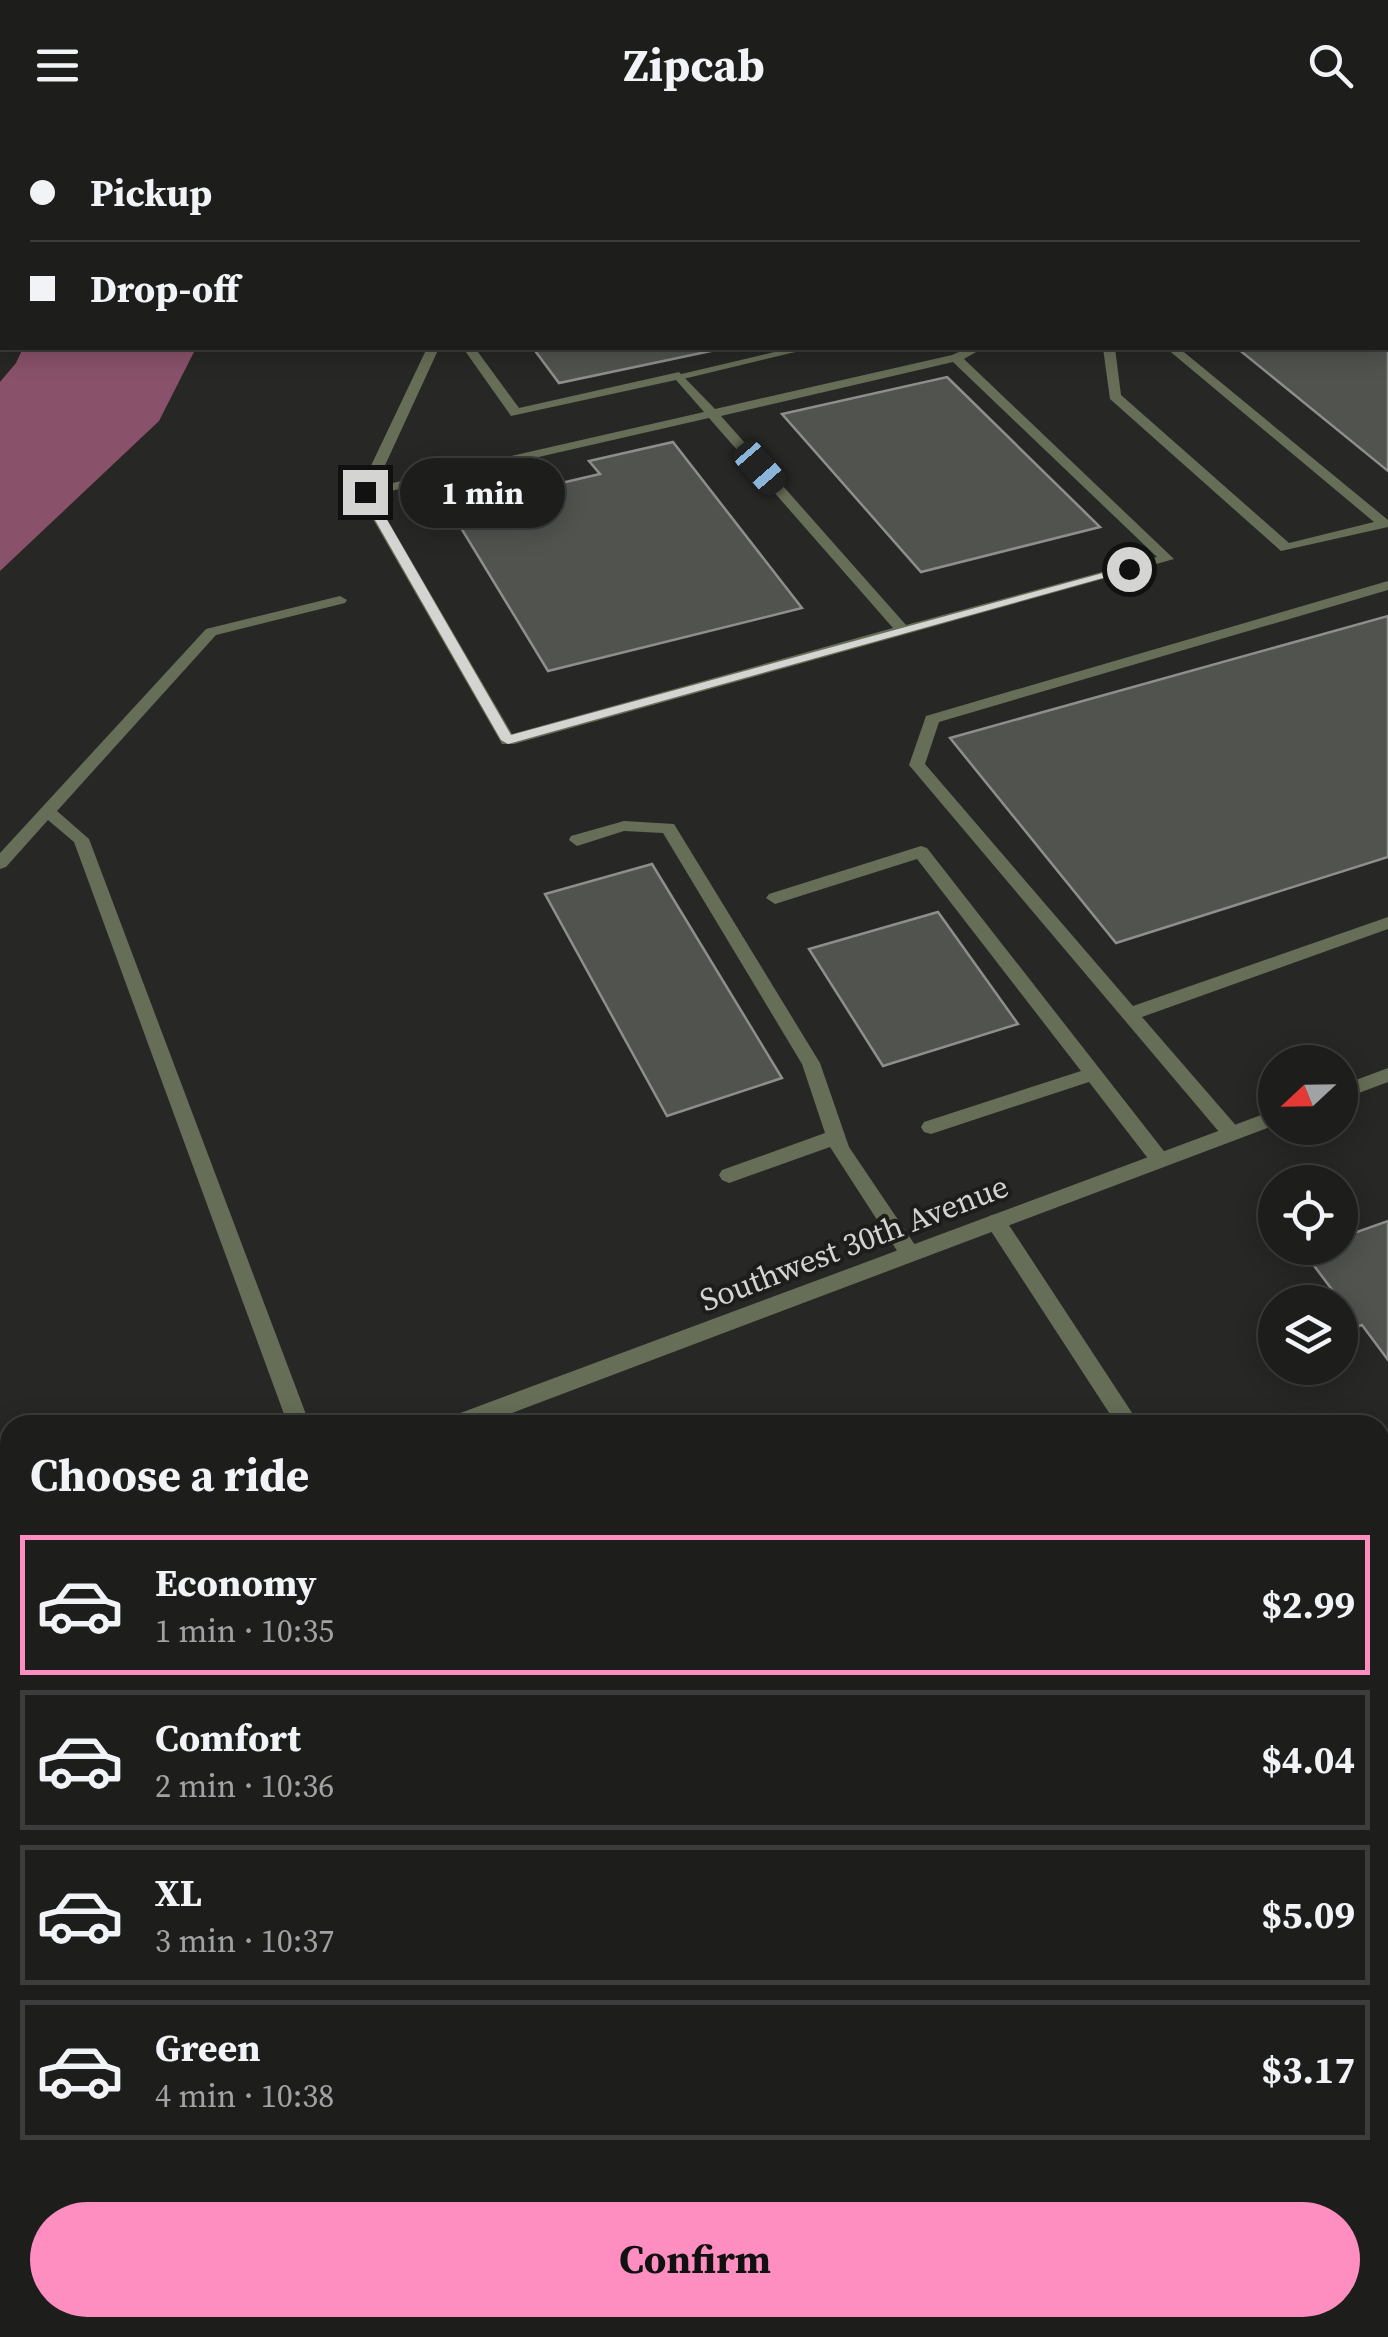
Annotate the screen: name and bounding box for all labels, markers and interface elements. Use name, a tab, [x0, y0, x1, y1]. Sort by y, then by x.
text: Zipcab	[623, 34, 765, 96]
icon: menu	[30, 38, 85, 93]
icon: search	[1303, 38, 1358, 93]
text: Pickup	[90, 167, 212, 219]
text: Drop-off	[90, 263, 239, 315]
car	[729, 436, 791, 500]
callout: 1 min	[400, 457, 565, 527]
route end	[343, 470, 388, 515]
text: 1 min	[441, 471, 524, 515]
route start	[1107, 547, 1152, 592]
north arrow	[1258, 1045, 1358, 1145]
map controls	[1258, 1045, 1358, 1385]
street label: Southwest 30th Avenue	[693, 1164, 1015, 1322]
button: locate	[1258, 1165, 1358, 1265]
button: layers	[1258, 1285, 1358, 1385]
text: Choose a ride	[30, 1444, 309, 1506]
text: Economy	[155, 1557, 317, 1609]
icon: car	[35, 1560, 125, 1650]
text: $2.99	[1261, 1579, 1355, 1631]
text: 1 min · 10:35	[155, 1609, 334, 1653]
text: Comfort	[155, 1712, 301, 1764]
icon: car	[35, 1715, 125, 1805]
text: $4.04	[1261, 1734, 1355, 1786]
text: 2 min · 10:36	[155, 1764, 334, 1808]
text: XL	[155, 1867, 202, 1919]
icon: car	[35, 1870, 125, 1960]
text: $5.09	[1261, 1889, 1355, 1941]
text: 3 min · 10:37	[155, 1919, 334, 1963]
text: Green	[155, 2022, 261, 2074]
icon: car	[35, 2025, 125, 2115]
text: $3.17	[1261, 2044, 1355, 2096]
text: 4 min · 10:38	[155, 2074, 334, 2118]
button: Confirm	[30, 2202, 1360, 2317]

